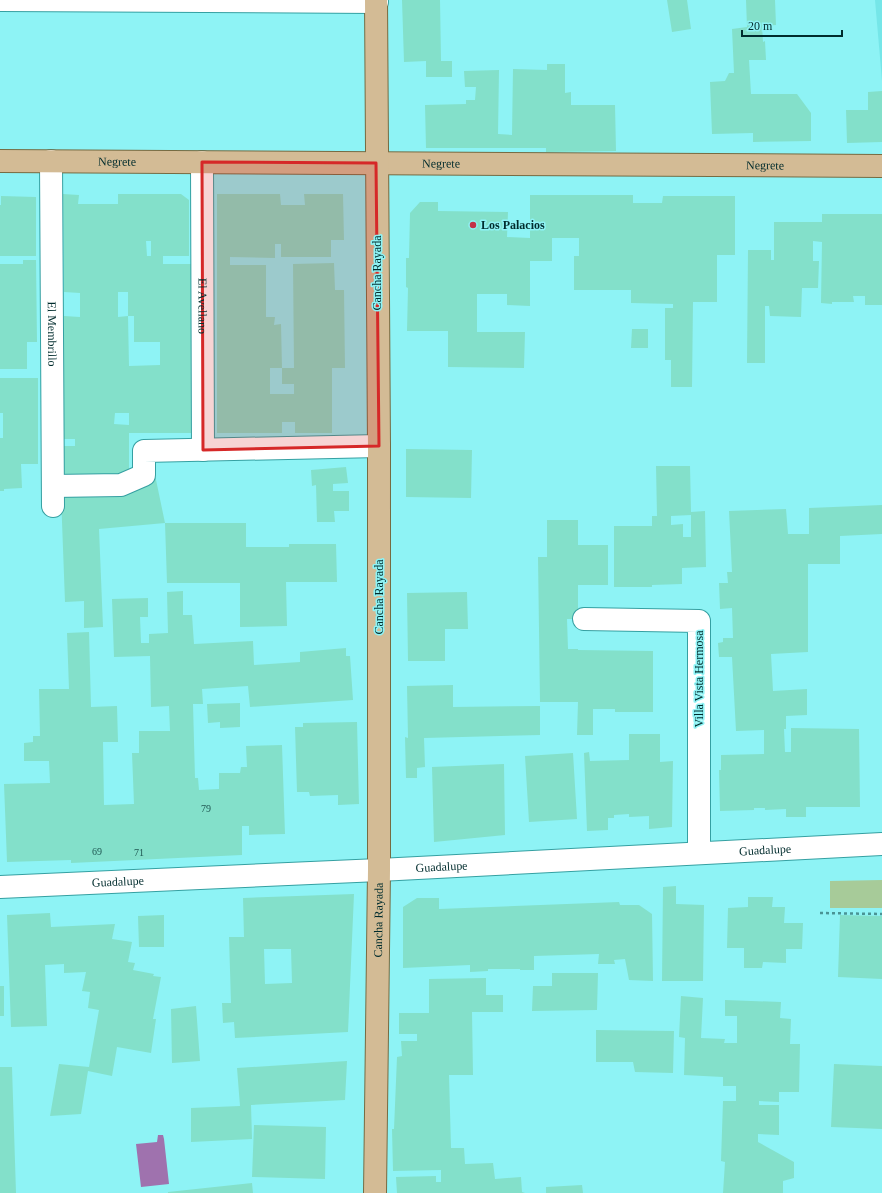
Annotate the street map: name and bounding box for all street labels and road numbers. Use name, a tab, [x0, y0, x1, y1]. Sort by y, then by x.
street label: Negrete	[98, 155, 136, 169]
street label: Negrete	[422, 156, 460, 171]
street label: Negrete	[746, 158, 784, 172]
street label: Cancha Rayada	[370, 235, 384, 310]
street label: El Avellano	[195, 278, 210, 334]
street label: El Membrillo	[45, 301, 59, 367]
street label: Cancha Rayada	[372, 559, 386, 634]
street label: Villa Vista Hermosa	[692, 630, 706, 727]
street label: Guadalupe	[739, 842, 791, 858]
street label: Guadalupe	[415, 858, 468, 875]
street label: Guadalupe	[92, 874, 144, 890]
street label: Cancha Rayada	[371, 882, 386, 958]

